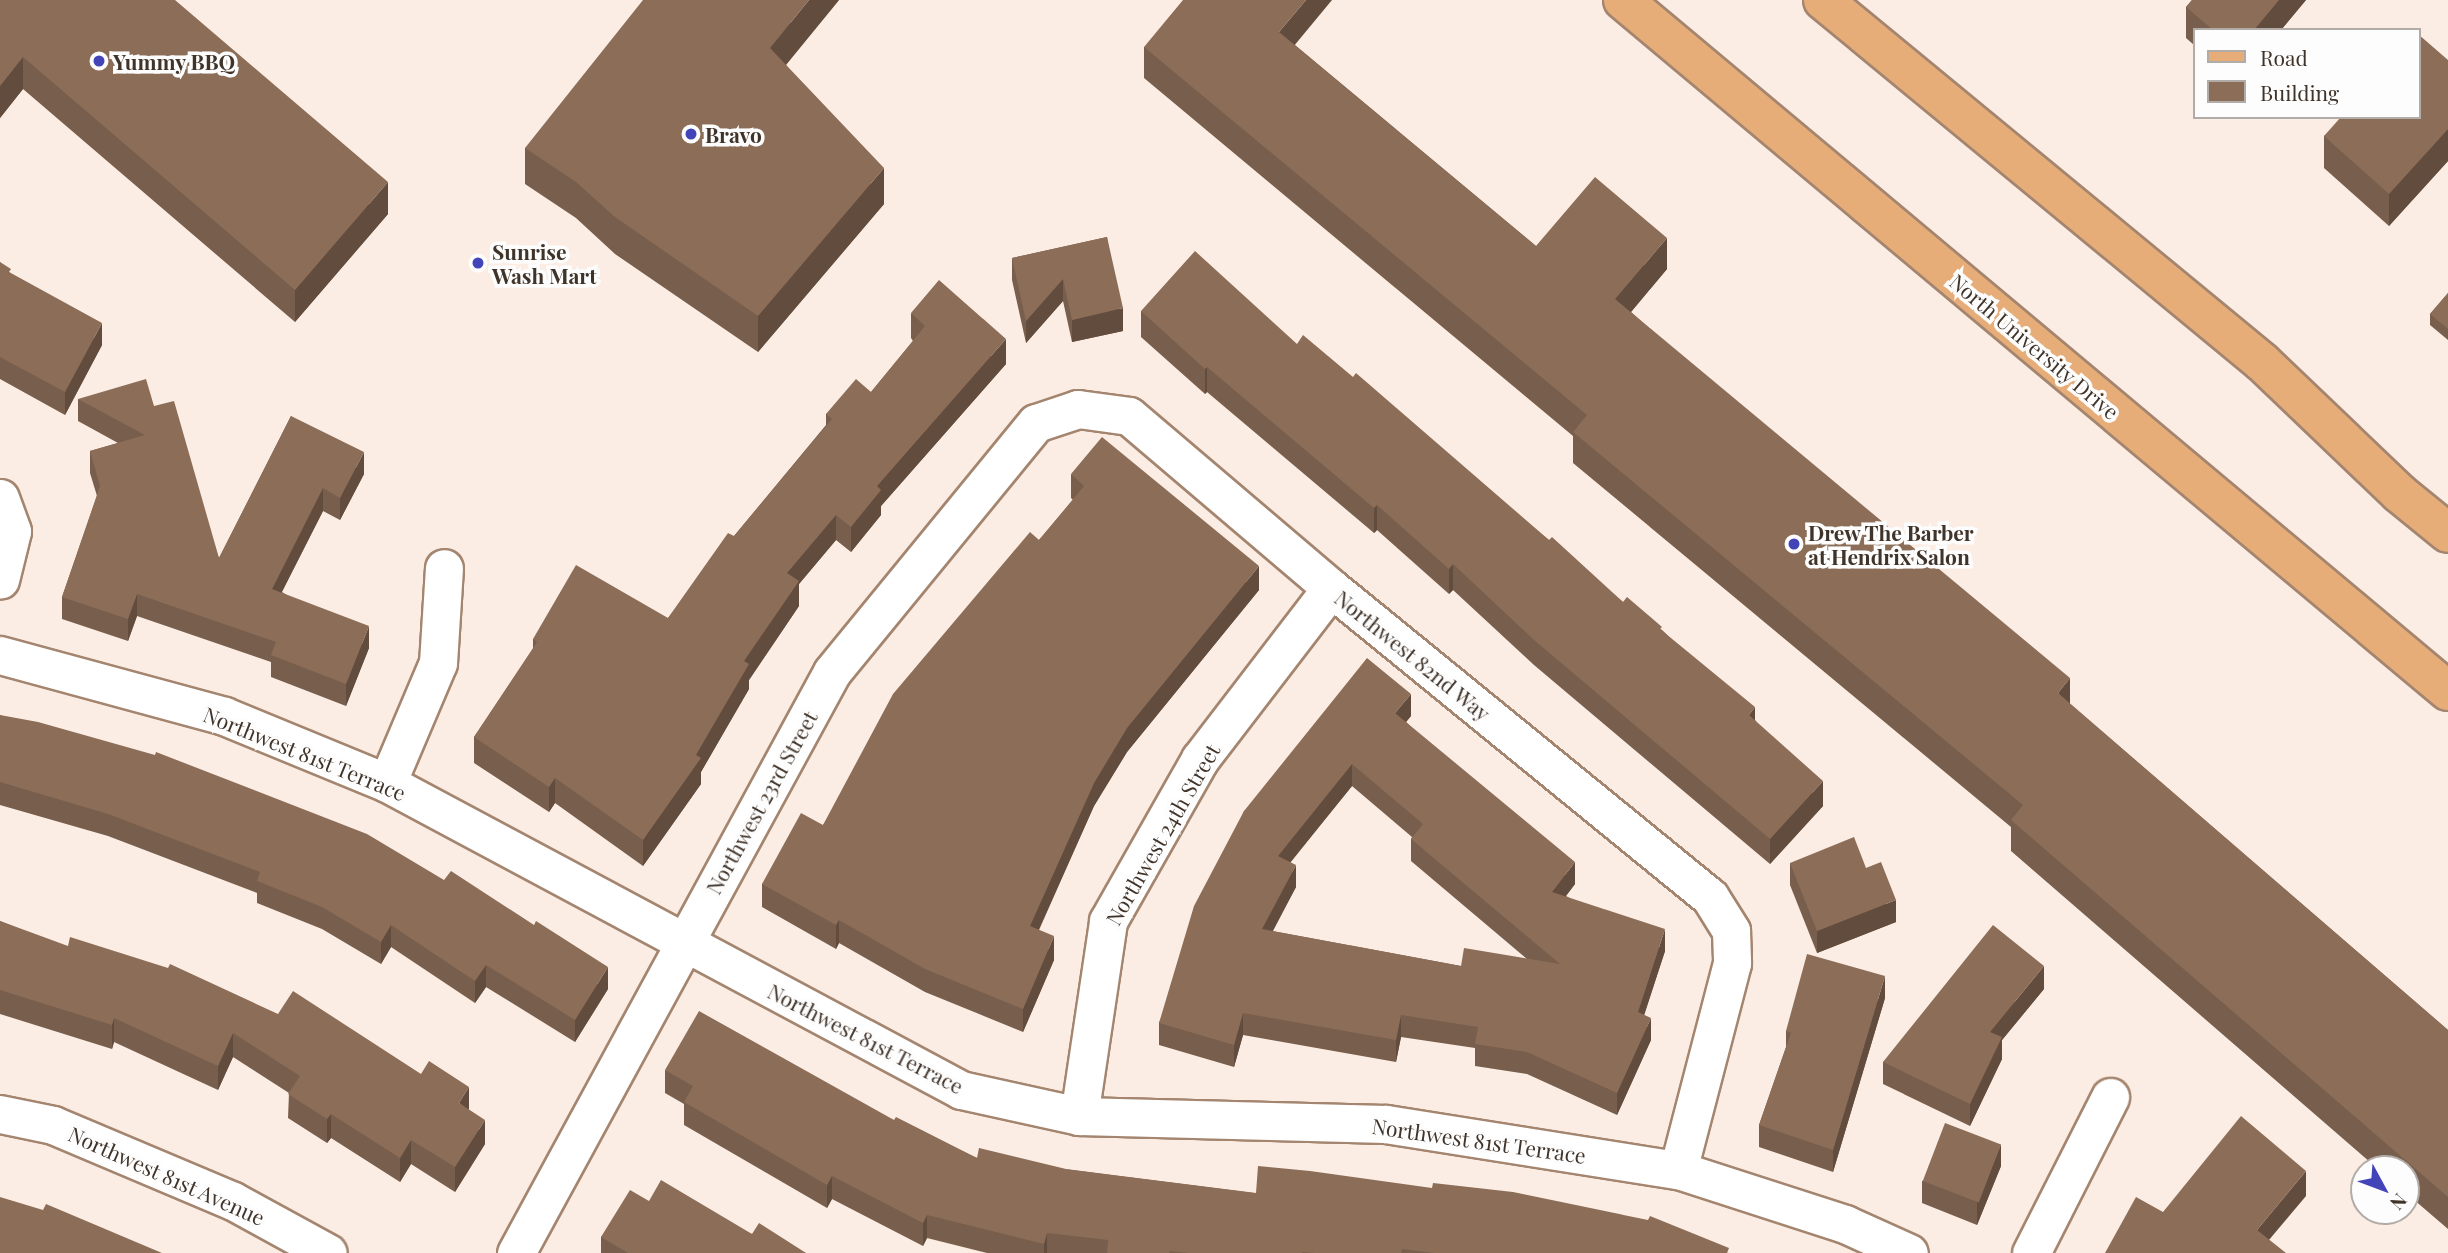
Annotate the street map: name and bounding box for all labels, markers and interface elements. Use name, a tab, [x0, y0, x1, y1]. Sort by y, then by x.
legend	[2192, 28, 2420, 119]
text: Road	[2260, 43, 2308, 71]
place label: Yummy BBQ	[113, 48, 236, 74]
marker: Yummy BBQ	[91, 53, 107, 69]
text: Building	[2260, 78, 2339, 106]
place label: Bravo	[705, 121, 762, 147]
marker: Bravo	[683, 126, 699, 142]
place label: Sunrise Wash Mart	[492, 238, 597, 288]
marker: Sunrise Wash Mart	[470, 255, 486, 271]
street label: North University Drive	[1945, 268, 2125, 424]
place label: Drew The Barber at Hendrix Salon	[1808, 519, 1975, 569]
marker: Drew The Barber at Hendrix Salon	[1786, 536, 1802, 552]
street label: Northwest 82nd Way	[1330, 584, 1496, 726]
street label: Northwest 81st Terrace	[200, 701, 410, 805]
street label: Northwest 23rd Street	[700, 706, 822, 898]
street label: Northwest 24th Street	[1100, 739, 1224, 929]
street label: Northwest 81st Terrace	[764, 978, 968, 1098]
street label: Northwest 81st Terrace	[1370, 1112, 1588, 1168]
street label: Northwest 81st Avenue	[64, 1120, 270, 1230]
north arrow	[2350, 1155, 2420, 1225]
text: N	[2385, 1189, 2414, 1216]

